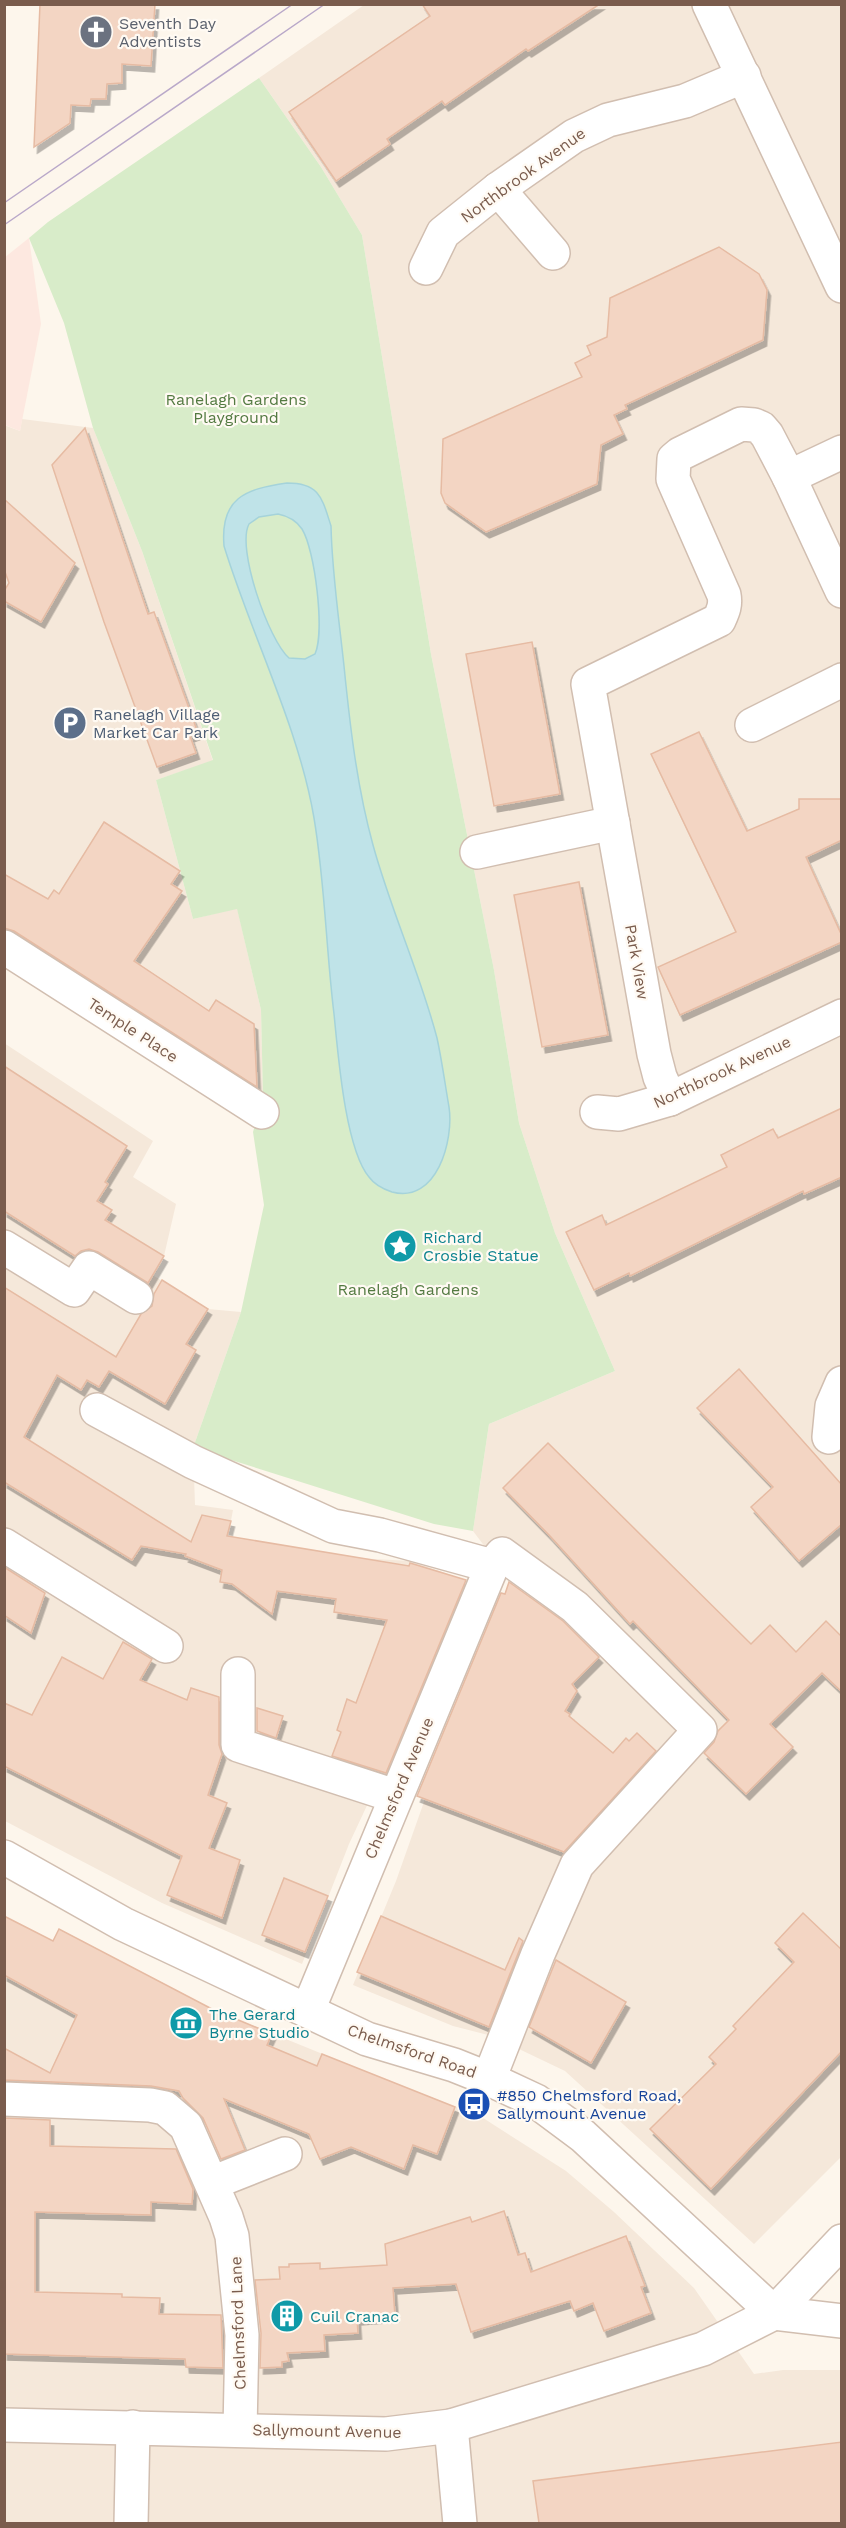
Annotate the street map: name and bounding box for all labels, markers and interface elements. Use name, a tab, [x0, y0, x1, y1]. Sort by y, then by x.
church icon: Seventh Day Adventists	[78, 14, 114, 50]
place label: Seventh Day Adventists	[119, 14, 217, 51]
street label: Northbrook Avenue	[457, 123, 589, 227]
park label: Ranelagh Gardens Playground	[165, 390, 307, 427]
parking icon: Ranelagh Village Market Car Park	[52, 705, 88, 741]
place label: Ranelagh Village Market Car Park	[93, 705, 220, 742]
street label: Park View	[621, 923, 653, 1001]
street label: Temple Place	[84, 994, 182, 1066]
street label: Northbrook Avenue	[650, 1032, 794, 1112]
place icon: Richard Crosbie Statue	[382, 1228, 418, 1264]
place label: Richard Crosbie Statue	[423, 1228, 539, 1265]
park label: Ranelagh Gardens	[337, 1280, 479, 1299]
street label: Chelmsford Avenue	[361, 1714, 437, 1862]
museum icon: The Gerard Byrne Studio	[168, 2005, 204, 2041]
place label: The Gerard Byrne Studio	[209, 2005, 310, 2042]
street label: Chelmsford Road	[345, 2020, 479, 2082]
bus stop icon: #850 Chelmsford Road, Sallymount Avenue	[456, 2086, 492, 2122]
place label: #850 Chelmsford Road, Sallymount Avenue	[497, 2086, 681, 2123]
street label: Chelmsford Lane	[226, 2256, 250, 2390]
building icon: Cuil Cranac	[269, 2298, 305, 2334]
place label: Cuil Cranac	[310, 2307, 399, 2326]
street label: Sallymount Avenue	[252, 2420, 402, 2442]

